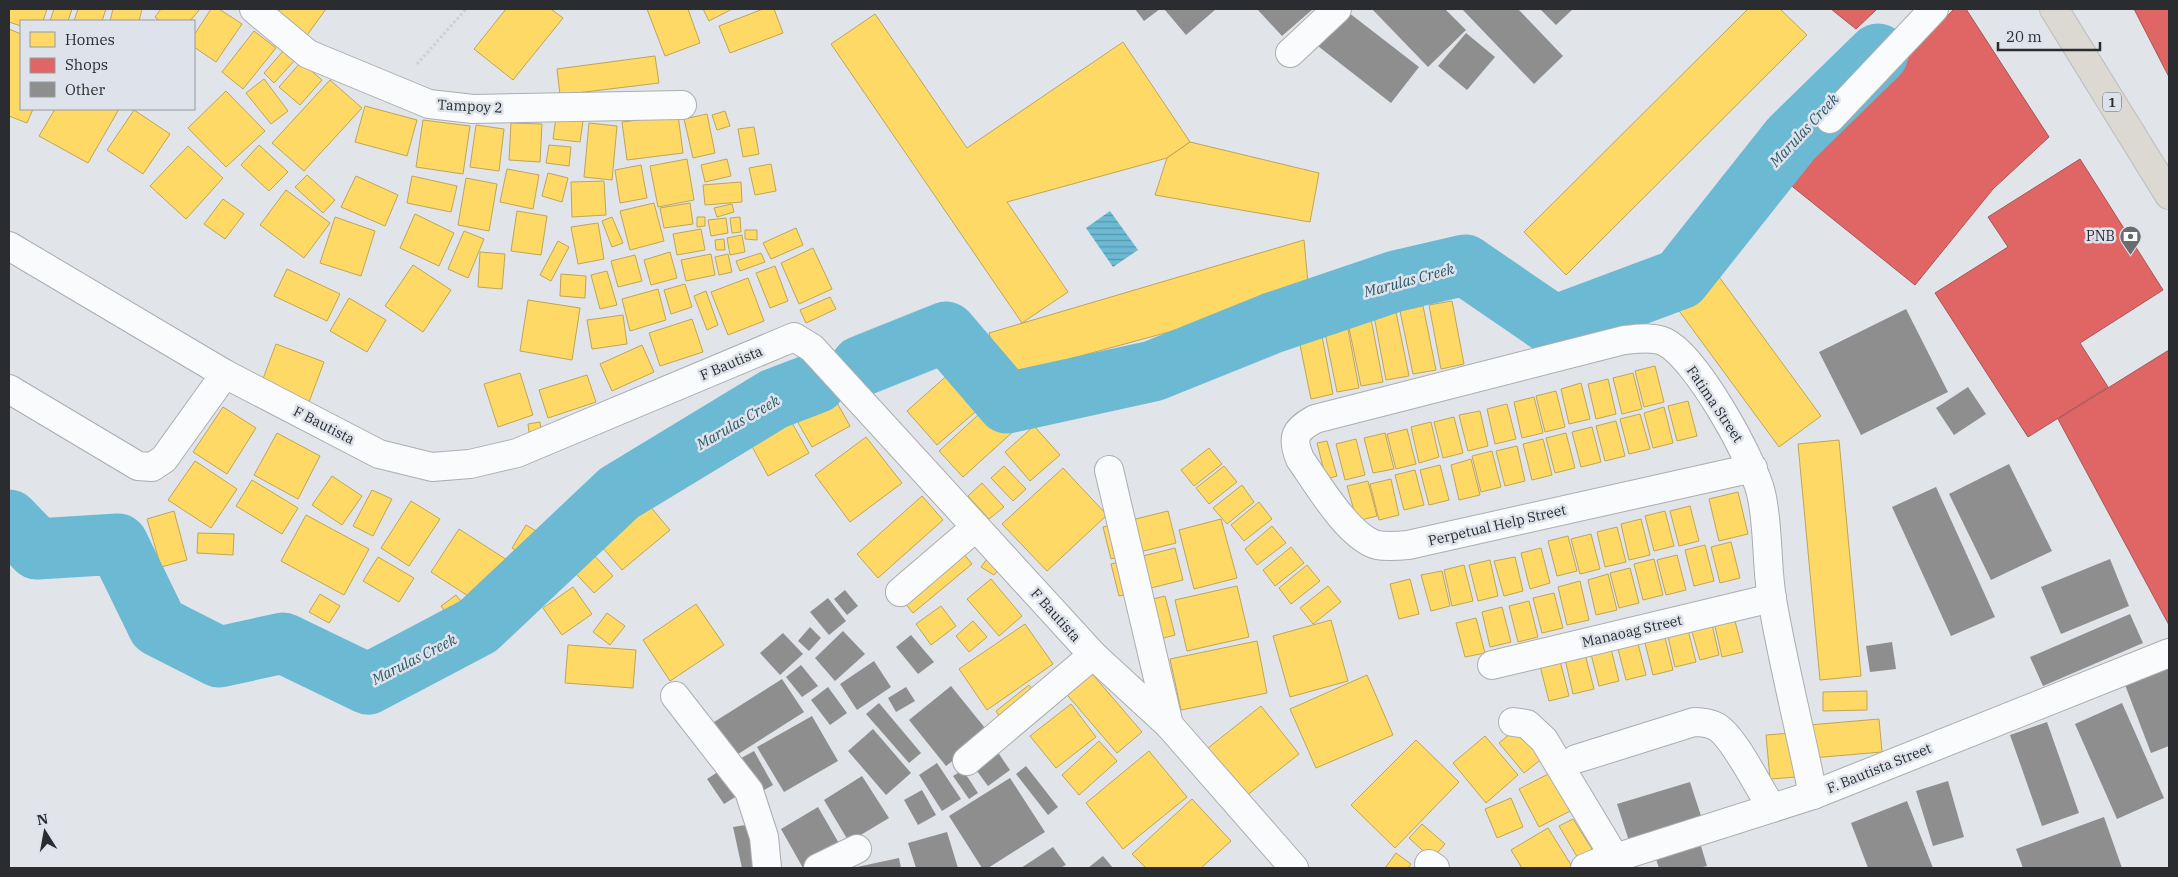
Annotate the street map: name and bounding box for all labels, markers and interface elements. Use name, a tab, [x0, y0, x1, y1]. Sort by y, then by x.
legend	[20, 20, 195, 110]
scale bar	[1998, 20, 2100, 52]
text: 20 m	[2006, 27, 2042, 46]
text: Homes	[65, 30, 115, 49]
text: Shops	[65, 55, 108, 74]
text: Other	[65, 80, 105, 99]
water label: Marulas Creek	[1765, 90, 1843, 171]
road number: 1	[2103, 92, 2121, 111]
street label: Tampoy 2	[437, 95, 503, 117]
bank icon: PNB	[2119, 224, 2143, 255]
place label: PNB	[2086, 227, 2115, 245]
water label: Marulas Creek	[1361, 259, 1456, 301]
street label: F Bautista	[697, 342, 765, 384]
street label: Fatima Street	[1683, 362, 1747, 446]
water label: Marulas Creek	[692, 391, 783, 454]
street label: F Bautista	[290, 402, 358, 448]
street label: Perpetual Help Street	[1426, 500, 1568, 550]
street label: F Bautista	[1027, 584, 1085, 646]
street label: Manaoag Street	[1580, 611, 1684, 651]
water label: Marulas Creek	[367, 629, 460, 689]
street label: F. Bautista Street	[1824, 739, 1934, 797]
north arrow	[20, 807, 70, 857]
text: N	[35, 809, 50, 829]

